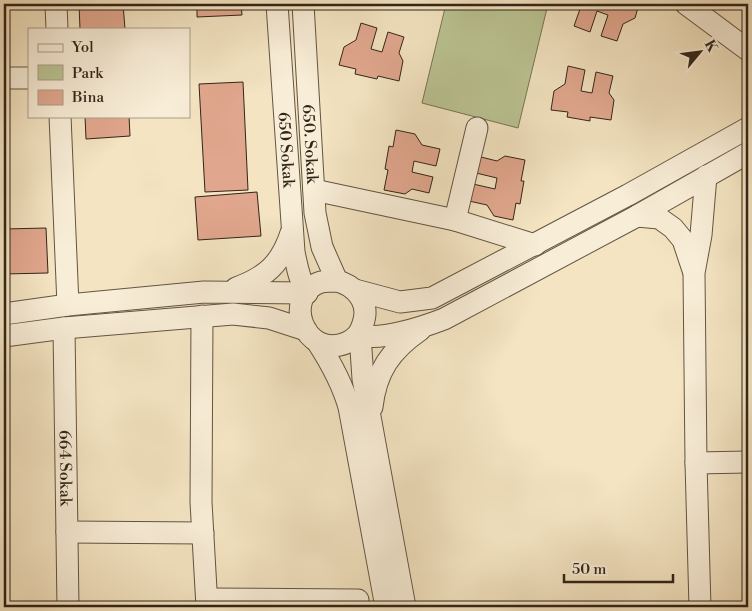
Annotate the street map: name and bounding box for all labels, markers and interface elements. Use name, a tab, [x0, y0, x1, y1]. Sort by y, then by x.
legend	[28, 28, 190, 118]
north arrow	[674, 28, 724, 78]
text: K	[700, 37, 721, 56]
text: Yol	[71, 38, 94, 57]
text: Park	[72, 64, 104, 83]
text: Bina	[71, 88, 104, 107]
street label: 650. Sokak	[298, 104, 322, 186]
street label: 650 Sokak	[273, 111, 299, 190]
street label: 664 Sokak	[54, 430, 76, 508]
scale bar	[564, 551, 673, 583]
text: 50 m	[572, 560, 606, 579]

